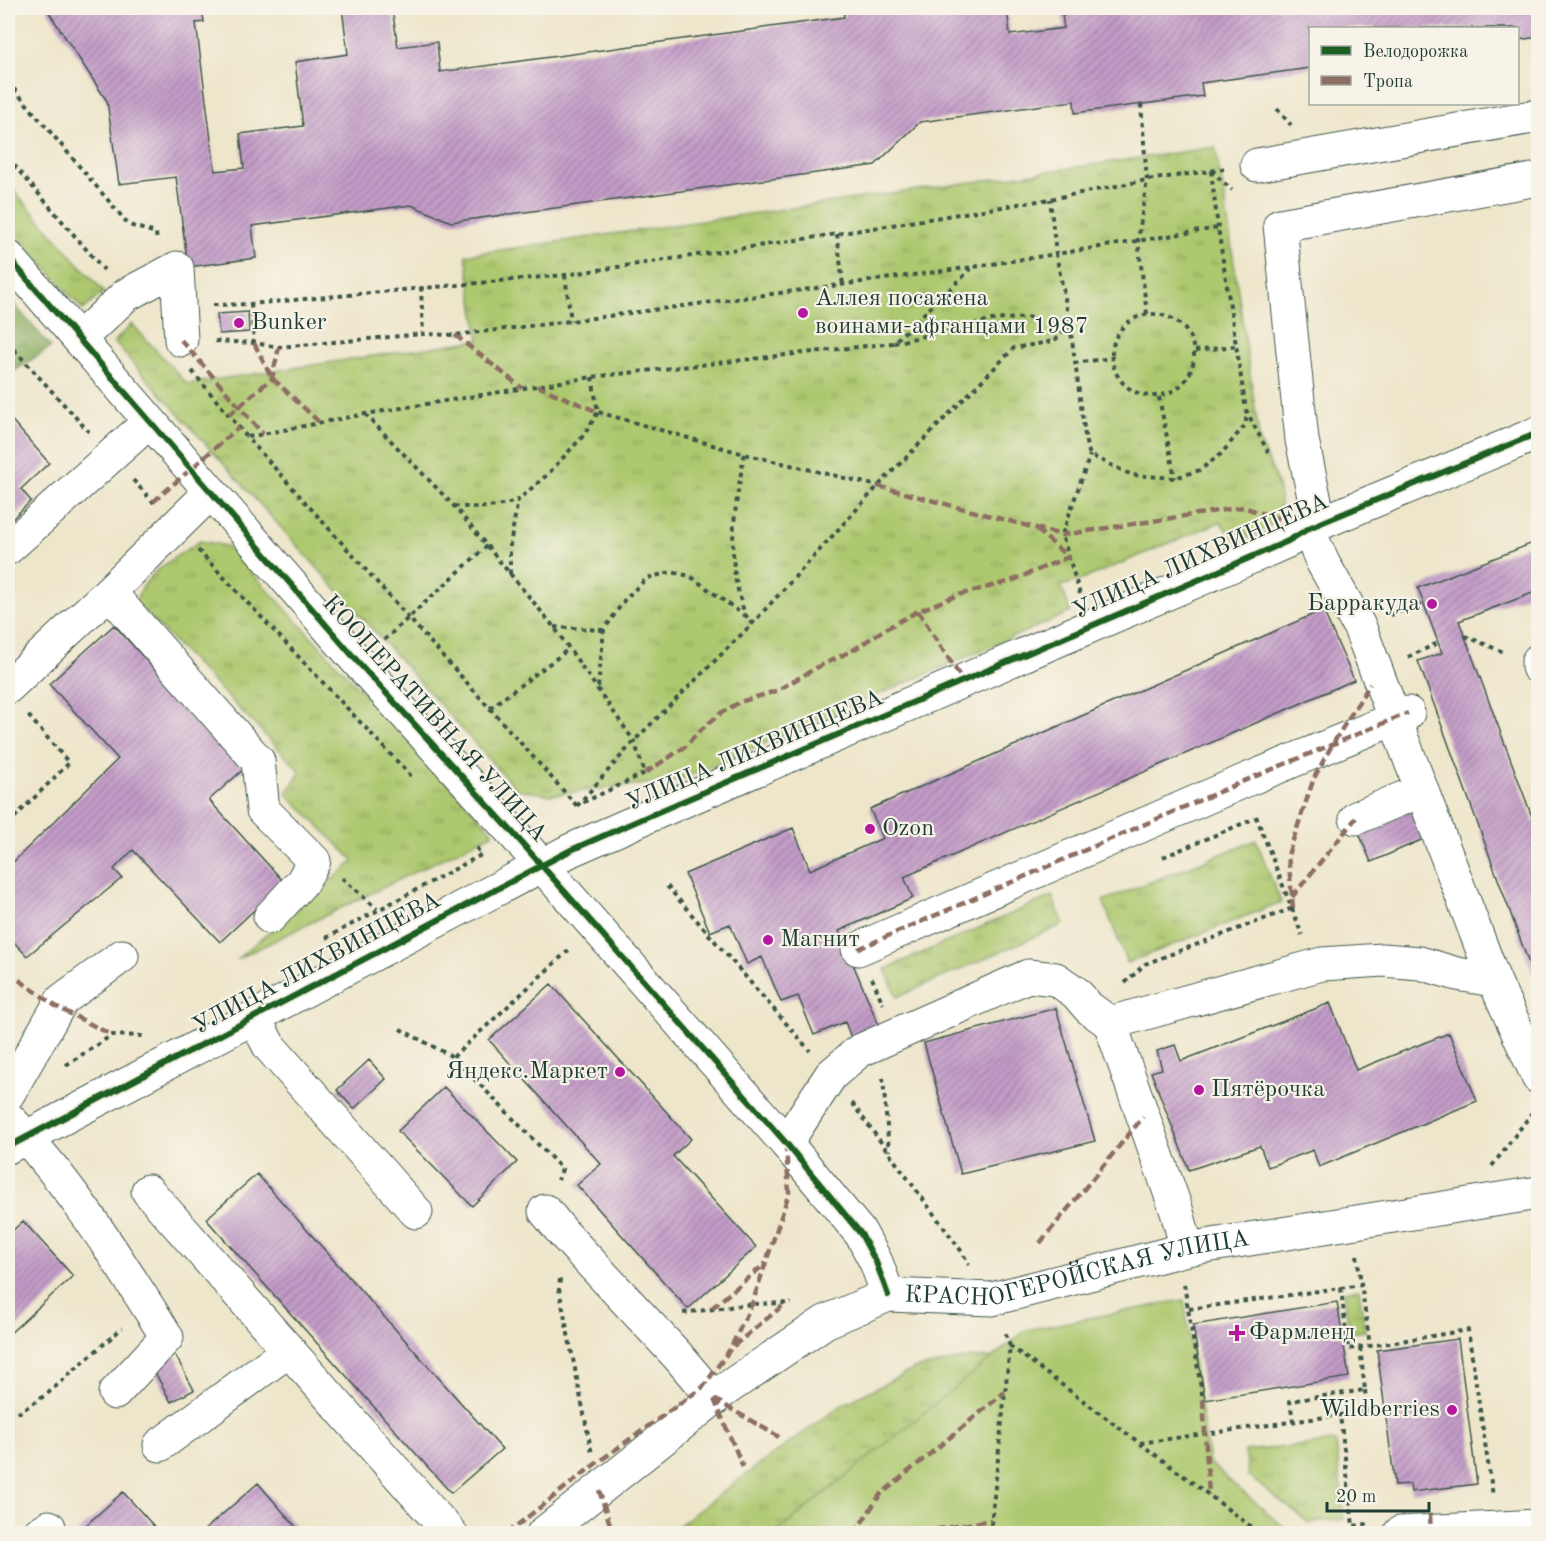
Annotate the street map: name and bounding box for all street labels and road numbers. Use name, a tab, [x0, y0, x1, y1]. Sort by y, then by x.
street label: УЛИЦА ЛИХВИНЦЕВА	[1070, 490, 1332, 624]
street label: КООПЕРАТИВНАЯ УЛИЦА	[317, 591, 551, 847]
street label: УЛИЦА ЛИХВИНЦЕВА	[623, 686, 887, 816]
street label: УЛИЦА ЛИХВИНЦЕВА	[189, 888, 445, 1040]
street label: КРАСНОГЕРОЙСКАЯ УЛИЦА	[904, 1227, 1251, 1311]

